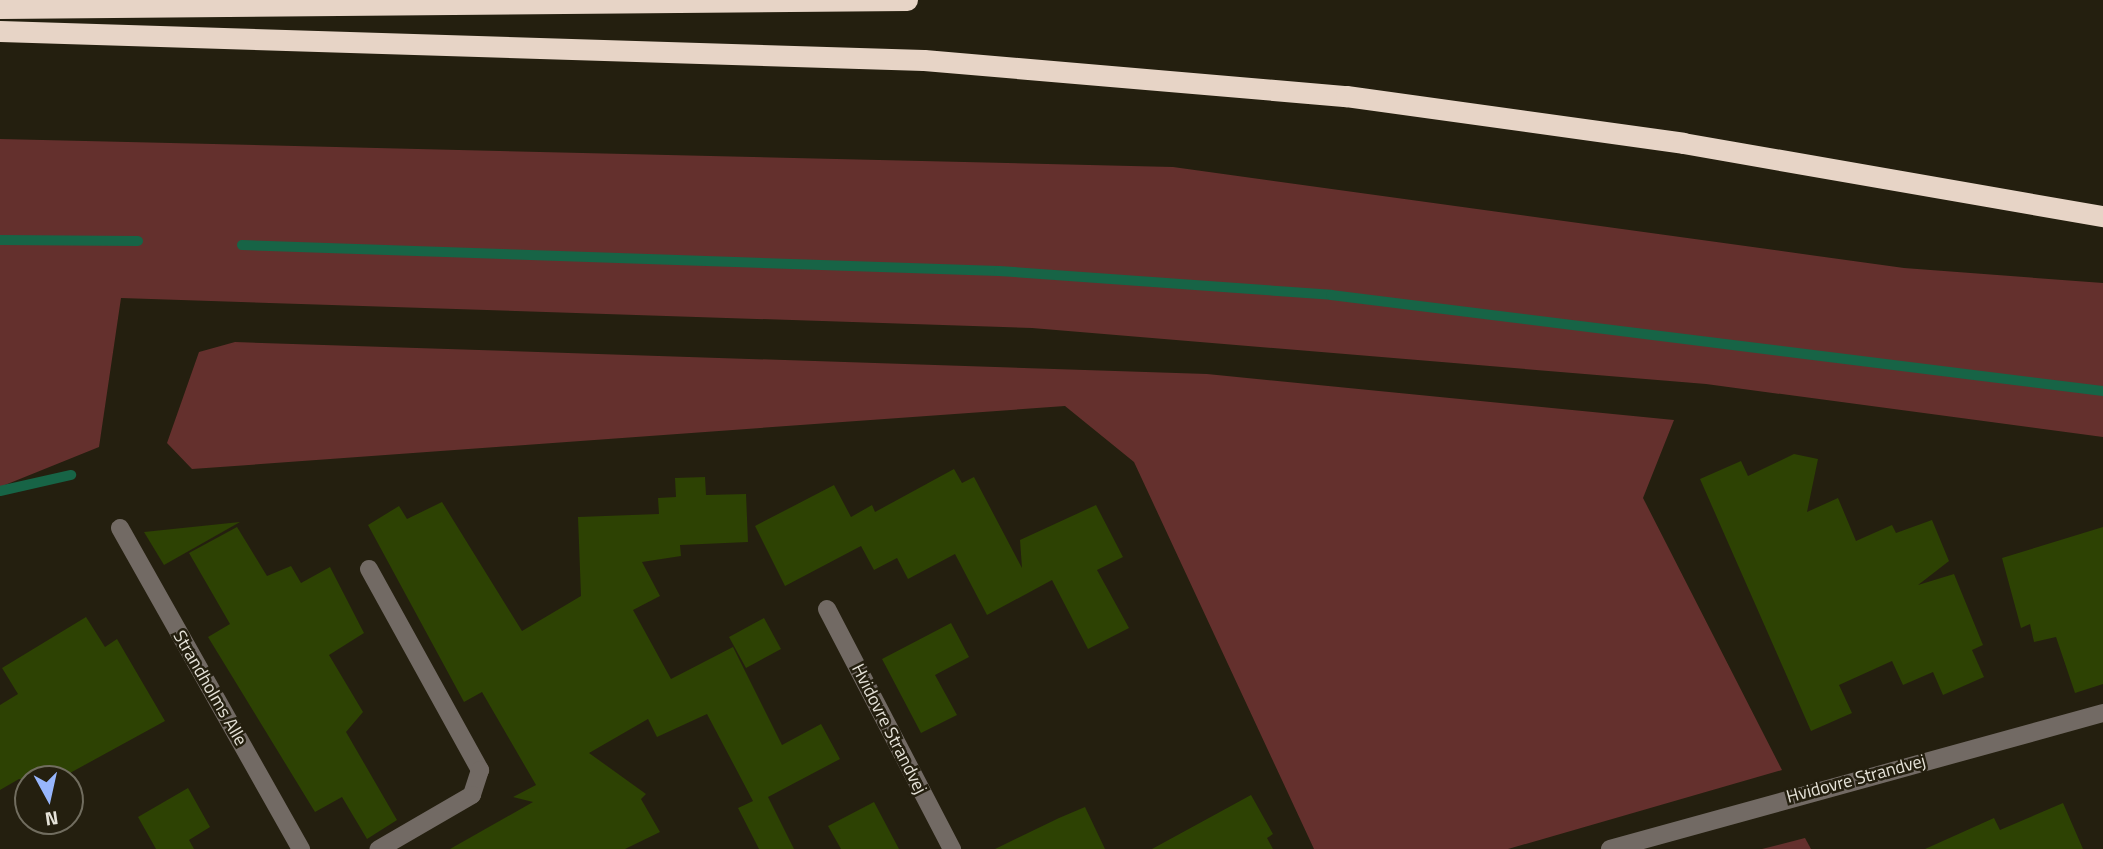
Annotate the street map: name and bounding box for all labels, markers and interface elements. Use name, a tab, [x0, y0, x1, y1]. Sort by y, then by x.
street label: Strandholms Alle	[168, 627, 252, 749]
street label: Hvidovre Strandvej	[847, 660, 931, 798]
street label: Hvidovre Strandvej	[1784, 750, 1928, 808]
north arrow	[14, 765, 84, 835]
text: N	[43, 804, 60, 835]

